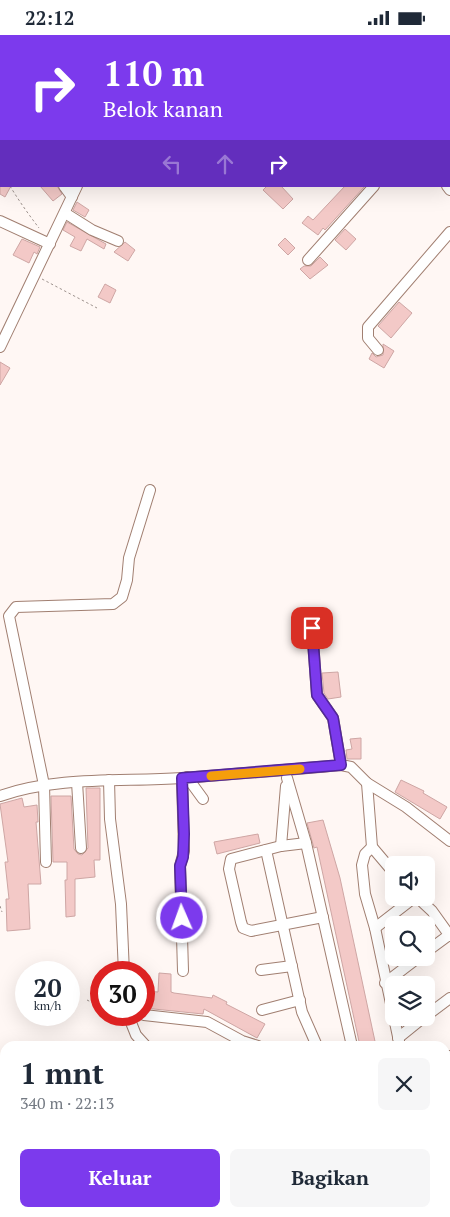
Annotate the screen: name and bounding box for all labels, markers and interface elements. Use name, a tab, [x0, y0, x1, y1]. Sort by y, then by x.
text: 22:12	[25, 5, 74, 30]
text: 110 m	[103, 50, 204, 96]
icon: right	[20, 55, 85, 120]
text: Belok kanan	[103, 94, 223, 123]
icon: left	[158, 150, 186, 178]
icon: ahead	[211, 150, 239, 178]
icon: right	[264, 150, 292, 178]
pin	[291, 607, 333, 649]
icon: arrive	[298, 614, 326, 642]
map controls	[385, 856, 435, 1026]
button: sound	[385, 856, 435, 906]
position arrow	[155, 891, 207, 943]
button: search	[385, 916, 435, 966]
speed limit sign: 30	[90, 961, 155, 1026]
text: 20	[33, 971, 62, 1004]
button: layers	[385, 976, 435, 1026]
text: km/h	[34, 998, 61, 1013]
text: 1 mnt	[20, 1053, 104, 1093]
button: close	[378, 1058, 430, 1110]
text: 340 m · 22:13	[20, 1092, 114, 1114]
button: Keluar	[20, 1149, 220, 1207]
button: Bagikan	[230, 1149, 430, 1207]

